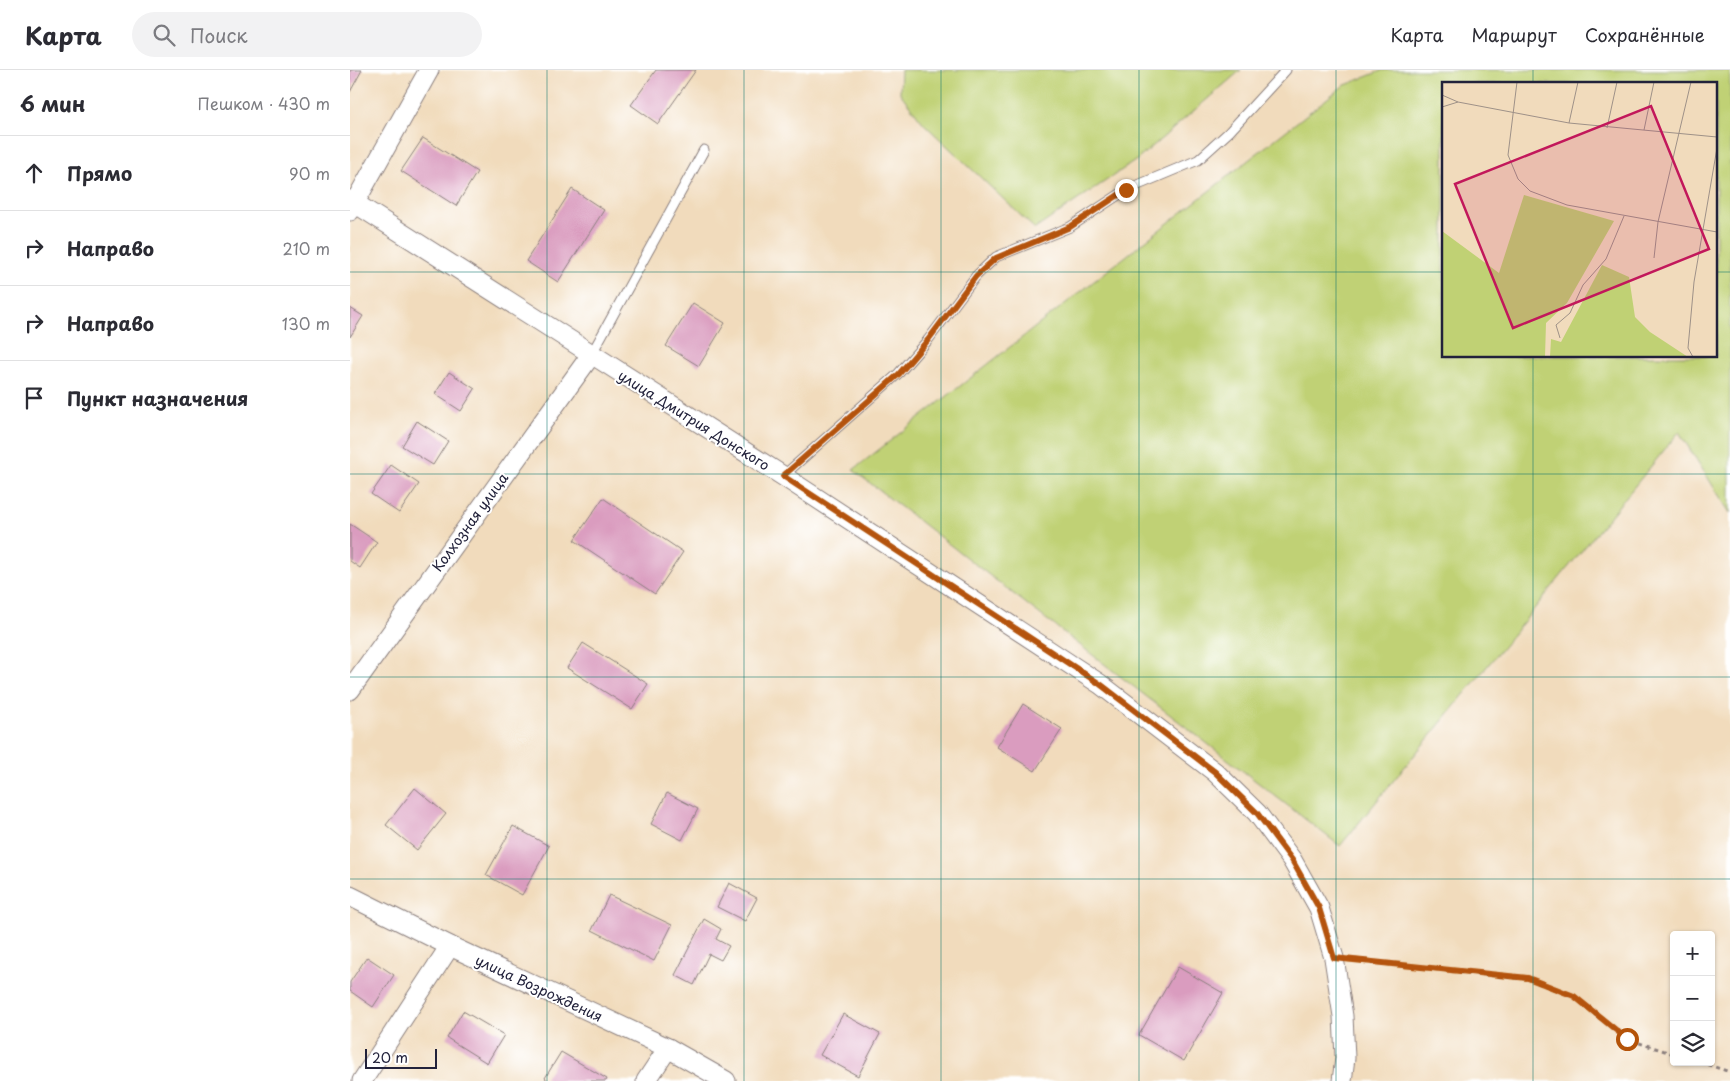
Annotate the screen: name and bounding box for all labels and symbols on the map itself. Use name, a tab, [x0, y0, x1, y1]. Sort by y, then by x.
inset map	[1442, 82, 1718, 358]
route end	[1115, 179, 1138, 202]
street label: улица Дмитрия Донского	[614, 365, 774, 475]
street label: Колхозная улица	[427, 468, 513, 576]
street label: улица Возрождения	[472, 949, 606, 1027]
route start	[1616, 1028, 1639, 1051]
scale bar	[365, 1046, 438, 1069]

